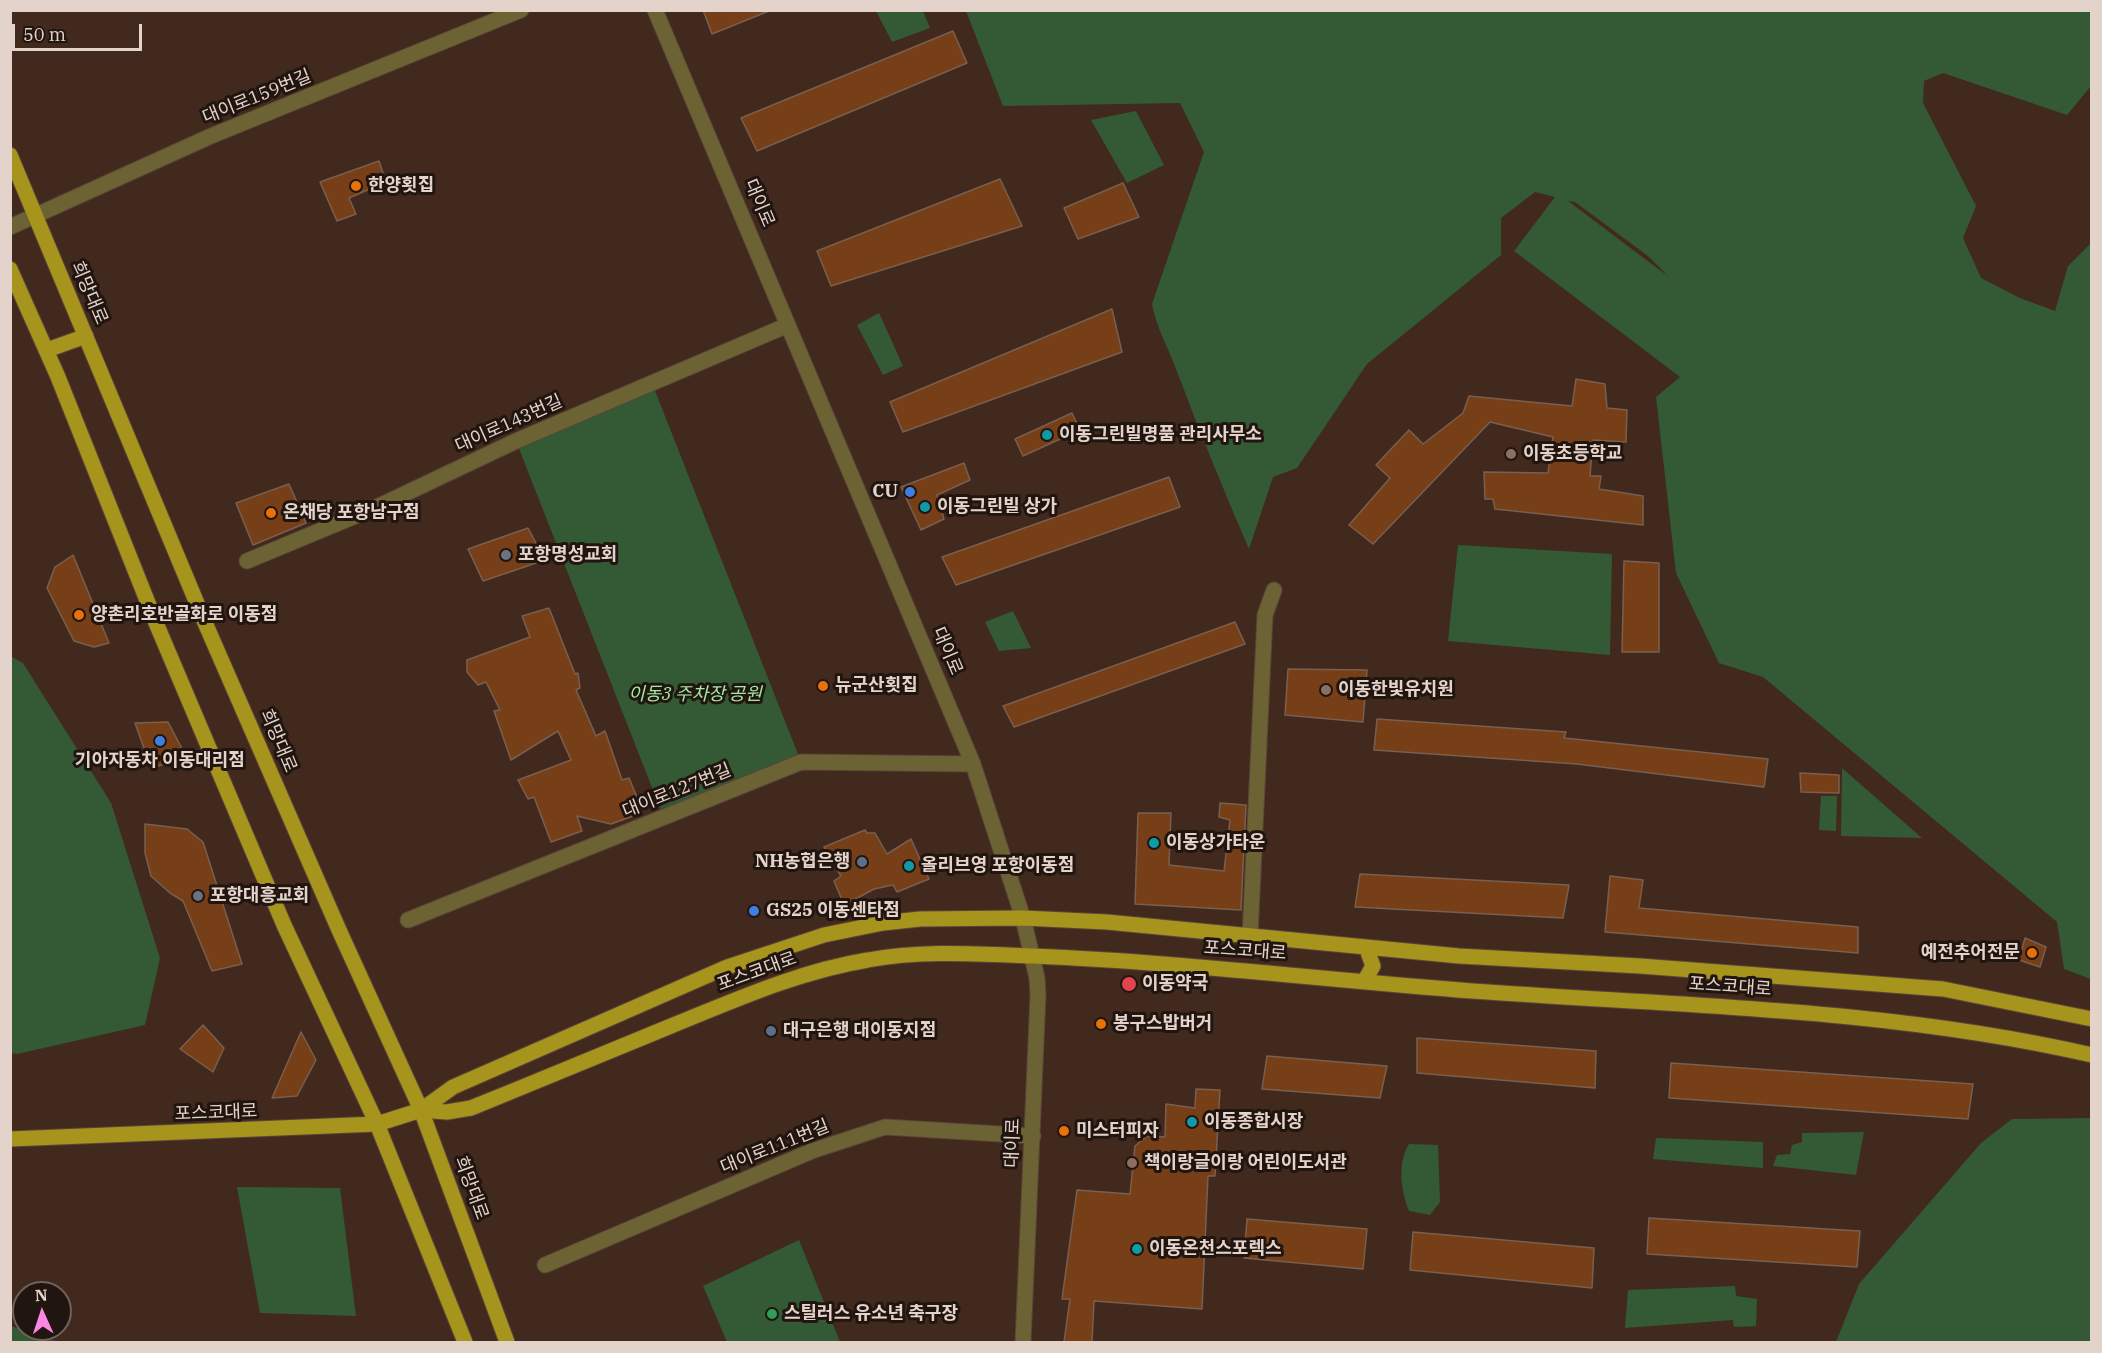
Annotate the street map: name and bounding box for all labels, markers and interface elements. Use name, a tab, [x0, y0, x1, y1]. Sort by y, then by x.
scale bar	[15, 12, 146, 50]
text: 50 m	[23, 23, 66, 46]
street label: 대이로159번길	[200, 65, 314, 129]
place label: 한양횟집	[368, 175, 434, 197]
street label: 대이로	[739, 176, 779, 230]
marker: 한양횟집	[349, 179, 363, 193]
street label: 희망대로	[66, 258, 112, 328]
street label: 대이로143번길	[452, 391, 566, 457]
place label: 이동그린빌명품 관리사무소	[1059, 424, 1262, 446]
marker: 이동그린빌명품 관리사무소	[1040, 428, 1054, 442]
place label: 이동초등학교	[1523, 443, 1622, 465]
marker: 이동초등학교	[1504, 447, 1518, 461]
place label: CU	[872, 481, 898, 503]
marker: CU	[903, 485, 917, 499]
place label: 이동그린빌 상가	[937, 496, 1057, 518]
marker: 이동그린빌 상가	[918, 500, 932, 514]
place label: 온채당 포항남구점	[283, 502, 420, 524]
marker: 온채당 포항남구점	[264, 506, 278, 520]
place label: 포항명성교회	[518, 544, 617, 566]
marker: 포항명성교회	[499, 548, 513, 562]
place label: 양촌리호반골화로 이동점	[91, 604, 277, 626]
marker: 양촌리호반골화로 이동점	[72, 608, 86, 622]
street label: 대이로	[927, 624, 967, 678]
place label: 뉴군산횟집	[835, 675, 918, 697]
marker: 뉴군산횟집	[816, 679, 830, 693]
place label: 이동한빛유치원	[1338, 679, 1454, 701]
marker: 이동한빛유치원	[1319, 683, 1333, 697]
park label: 이동3 주차장 공원	[628, 684, 762, 706]
street label: 희망대로	[255, 706, 301, 776]
marker: 기아자동차 이동대리점	[153, 734, 167, 748]
place label: 기아자동차 이동대리점	[75, 750, 245, 772]
street label: 대이로127번길	[620, 759, 734, 823]
place label: 이동상가타운	[1166, 832, 1265, 854]
marker: 이동상가타운	[1147, 836, 1161, 850]
place label: NH농협은행	[755, 851, 850, 873]
marker: NH농협은행	[855, 855, 869, 869]
place label: 올리브영 포항이동점	[921, 855, 1074, 877]
marker: 올리브영 포항이동점	[902, 859, 916, 873]
place label: 포항대흥교회	[210, 885, 309, 907]
marker: 포항대흥교회	[191, 889, 205, 903]
place label: GS25 이동센타점	[766, 900, 900, 922]
marker: GS25 이동센타점	[747, 904, 761, 918]
street label: 포스코대로	[1203, 937, 1287, 965]
place label: 예전추어전문	[1921, 942, 2020, 964]
marker: 예전추어전문	[2025, 946, 2039, 960]
street label: 포스코대로	[714, 948, 800, 996]
place label: 이동약국	[1142, 973, 1208, 995]
street label: 포스코대로	[1688, 973, 1772, 1001]
marker: 이동약국	[1120, 975, 1138, 993]
place label: 봉구스밥버거	[1113, 1013, 1212, 1035]
marker: 봉구스밥버거	[1094, 1017, 1108, 1031]
place label: 대구은행 대이동지점	[783, 1020, 936, 1042]
marker: 대구은행 대이동지점	[764, 1024, 778, 1038]
street label: 포스코대로	[174, 1101, 258, 1125]
place label: 이동종합시장	[1204, 1111, 1303, 1133]
street label: 대이로111번길	[718, 1115, 832, 1179]
marker: 이동종합시장	[1185, 1115, 1199, 1129]
street label: 대이로	[1001, 1118, 1025, 1168]
place label: 미스터피자	[1076, 1120, 1159, 1142]
marker: 미스터피자	[1057, 1124, 1071, 1138]
place label: 책이랑글이랑 어린이도서관	[1144, 1152, 1347, 1174]
street label: 희망대로	[450, 1153, 492, 1223]
marker: 책이랑글이랑 어린이도서관	[1125, 1156, 1139, 1170]
place label: 이동온천스포렉스	[1149, 1238, 1281, 1260]
marker: 이동온천스포렉스	[1130, 1242, 1144, 1256]
north arrow	[12, 1281, 72, 1341]
text: N	[34, 1285, 48, 1305]
place label: 스틸러스 유소년 축구장	[784, 1303, 958, 1325]
marker: 스틸러스 유소년 축구장	[765, 1307, 779, 1321]

